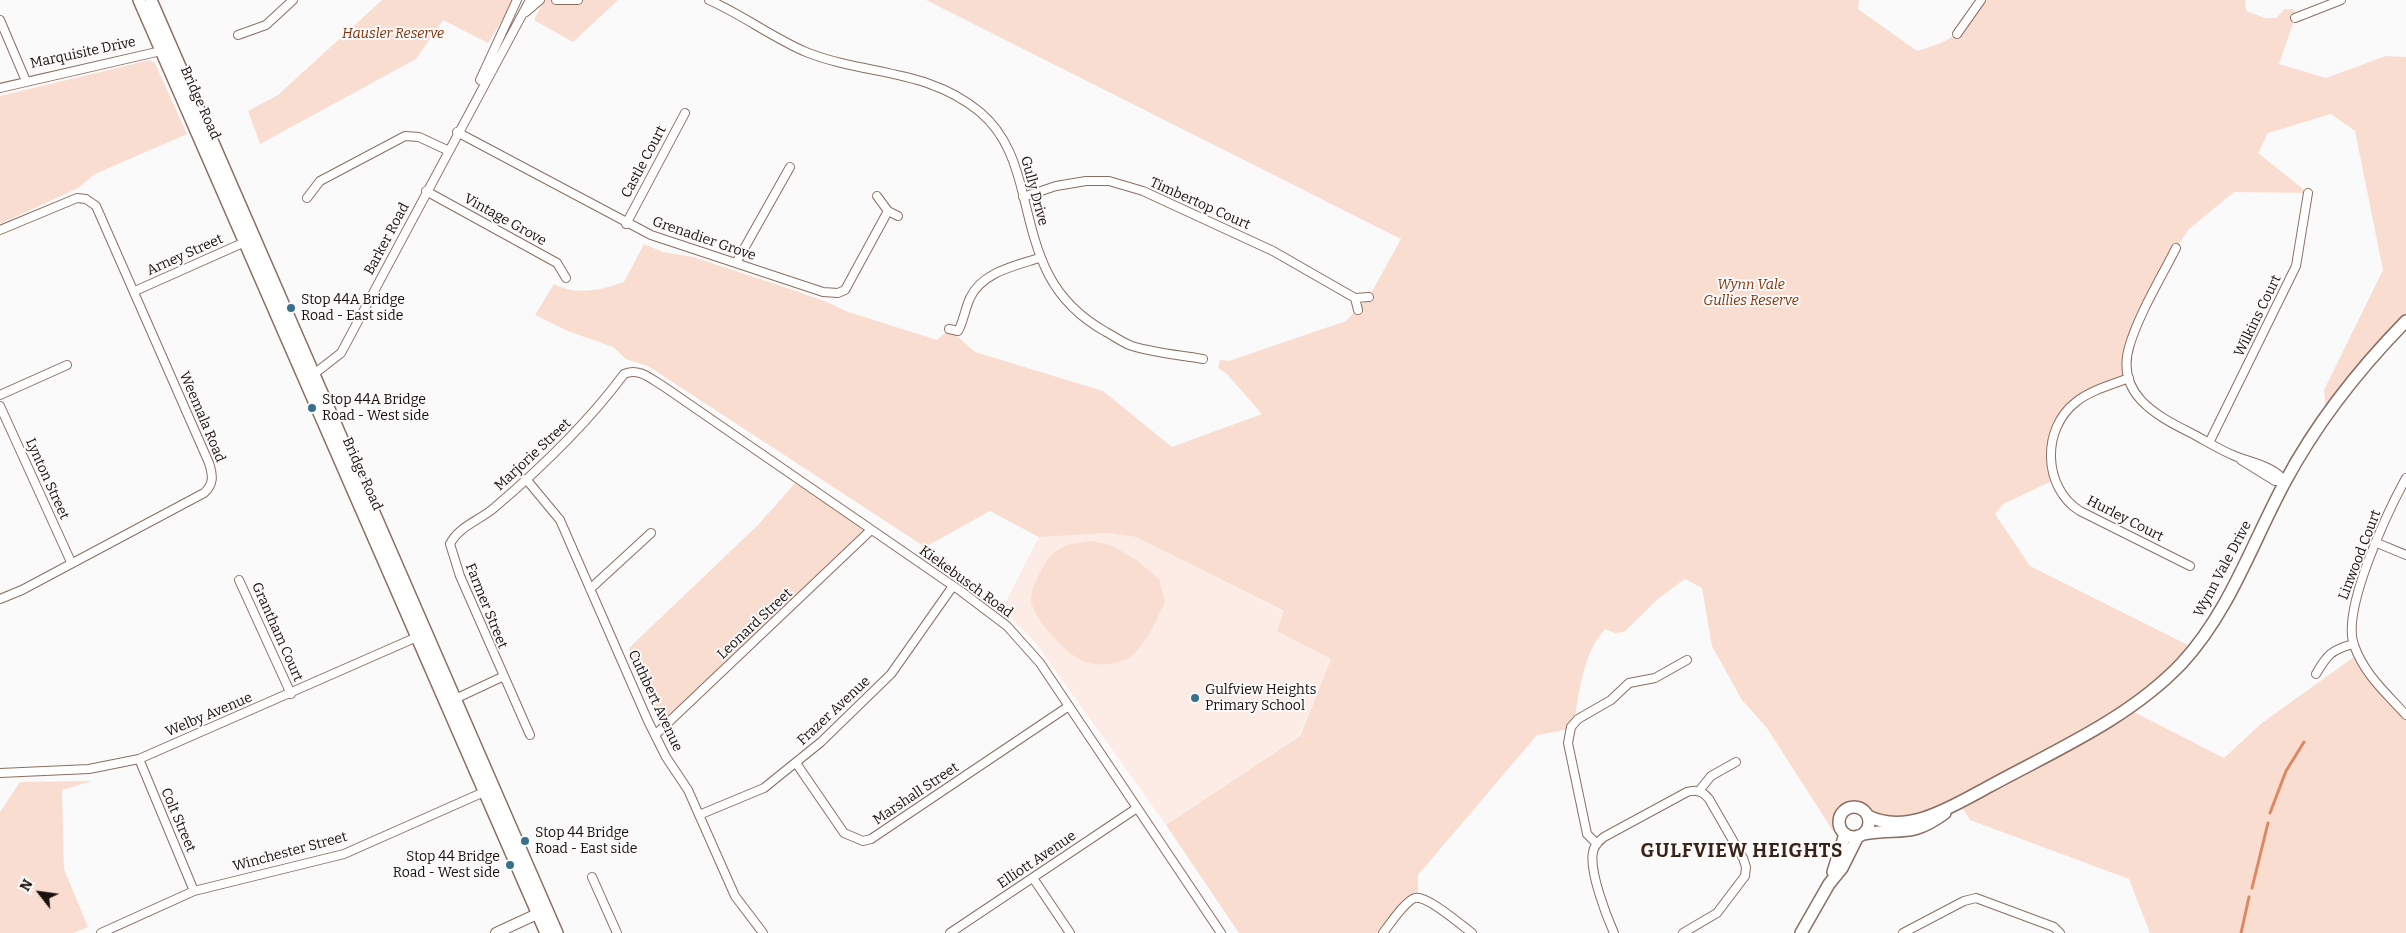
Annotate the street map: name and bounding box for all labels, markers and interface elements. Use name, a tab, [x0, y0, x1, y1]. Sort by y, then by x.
park label: Hausler Reserve	[342, 26, 444, 42]
street label: Marquisite Drive	[29, 34, 137, 72]
street label: Bridge Road	[176, 64, 224, 142]
street label: Castle Court	[618, 123, 670, 201]
street label: Gully Drive	[1017, 154, 1051, 228]
street label: Timbertop Court	[1147, 174, 1253, 234]
street label: Vintage Grove	[461, 190, 549, 250]
street label: Barker Road	[361, 200, 413, 278]
street label: Grenadier Grove	[650, 213, 758, 265]
street label: Arney Street	[144, 231, 226, 279]
street label: Wilkins Court	[2231, 272, 2285, 360]
park label: Wynn Vale Gullies Reserve	[1703, 277, 1799, 310]
place label: Stop 44A Bridge Road - East side	[301, 292, 405, 324]
marker: Stop 44A Bridge Road - East side	[285, 302, 297, 314]
street label: Weemala Road	[175, 369, 229, 465]
place label: Stop 44A Bridge Road - West side	[322, 392, 429, 424]
marker: Stop 44A Bridge Road - West side	[306, 402, 318, 414]
street label: Marjorie Street	[491, 415, 575, 495]
street label: Bridge Road	[338, 435, 386, 513]
street label: Lynton Street	[22, 436, 72, 522]
street label: Hurley Court	[2084, 492, 2166, 546]
street label: Linwood Court	[2335, 508, 2385, 602]
street label: Wynn Vale Drive	[2191, 518, 2255, 620]
street label: Kiekebusch Road	[916, 542, 1016, 622]
street label: Farmer Street	[461, 561, 511, 651]
street label: Grantham Court	[248, 580, 306, 684]
street label: Leonard Street	[714, 585, 796, 663]
street label: Cuthbert Avenue	[624, 648, 686, 754]
street label: Frazer Avenue	[794, 673, 874, 749]
place label: Gulfview Heights Primary School	[1205, 682, 1316, 714]
street label: Welby Avenue	[163, 689, 255, 741]
marker: Gulfview Heights Primary School	[1189, 692, 1201, 704]
street label: Marshall Street	[870, 759, 962, 829]
street label: Colt Street	[157, 785, 199, 855]
place label: Stop 44 Bridge Road - East side	[535, 825, 637, 858]
street label: Elliott Avenue	[995, 828, 1079, 892]
street label: Winchester Street	[231, 829, 349, 875]
marker: Stop 44 Bridge Road - East side	[519, 835, 531, 847]
district label: GULFVIEW HEIGHTS	[1639, 841, 1845, 863]
place label: Stop 44 Bridge Road - West side	[393, 849, 500, 882]
marker: Stop 44 Bridge Road - West side	[504, 859, 516, 871]
north arrow	[15, 868, 65, 918]
text: N	[17, 876, 37, 894]

